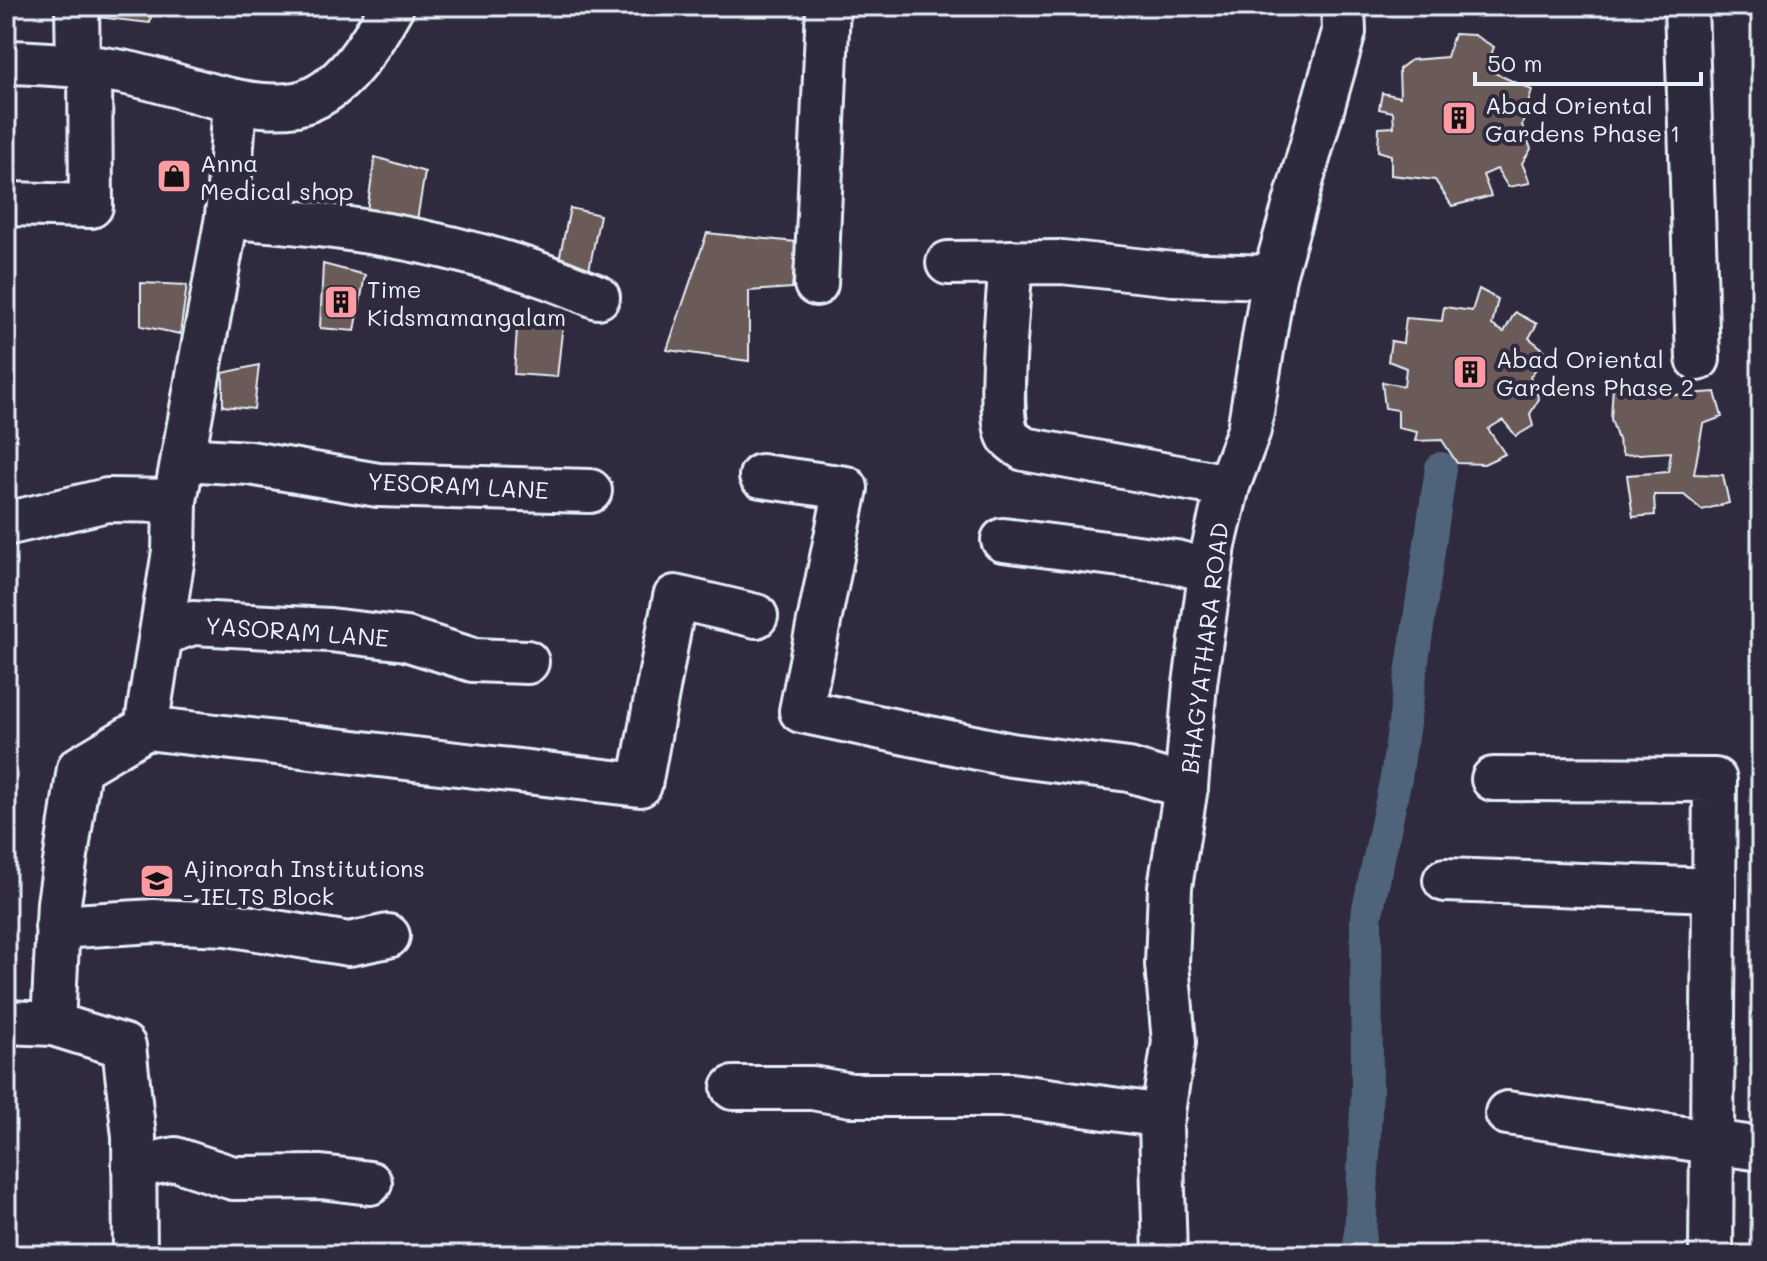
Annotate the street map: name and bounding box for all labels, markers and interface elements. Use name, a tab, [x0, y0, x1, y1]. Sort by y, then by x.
scale bar	[1475, 36, 1701, 86]
text: 50 m	[1487, 47, 1543, 78]
place label: Abad Oriental Gardens Phase 1	[1485, 89, 1681, 148]
building icon: Abad Oriental Gardens Phase 1	[1440, 99, 1478, 137]
place label: Anna Medical shop	[200, 147, 354, 206]
shop icon: Anna Medical shop	[155, 157, 193, 195]
place label: Time Kidsmamangalam	[367, 273, 566, 332]
building icon: Time Kidsmamangalam	[322, 283, 360, 321]
place label: Abad Oriental Gardens Phase 2	[1496, 343, 1694, 402]
building icon: Abad Oriental Gardens Phase 2	[1451, 353, 1489, 391]
street label: YESORAM LANE	[367, 465, 549, 505]
street label: BHAGYATHARA ROAD	[1173, 521, 1235, 775]
street label: YASORAM LANE	[204, 609, 390, 653]
place label: Ajinorah Institutions - IELTS Block	[183, 852, 425, 911]
school or university icon: Ajinorah Institutions - IELTS Block	[138, 862, 176, 900]

